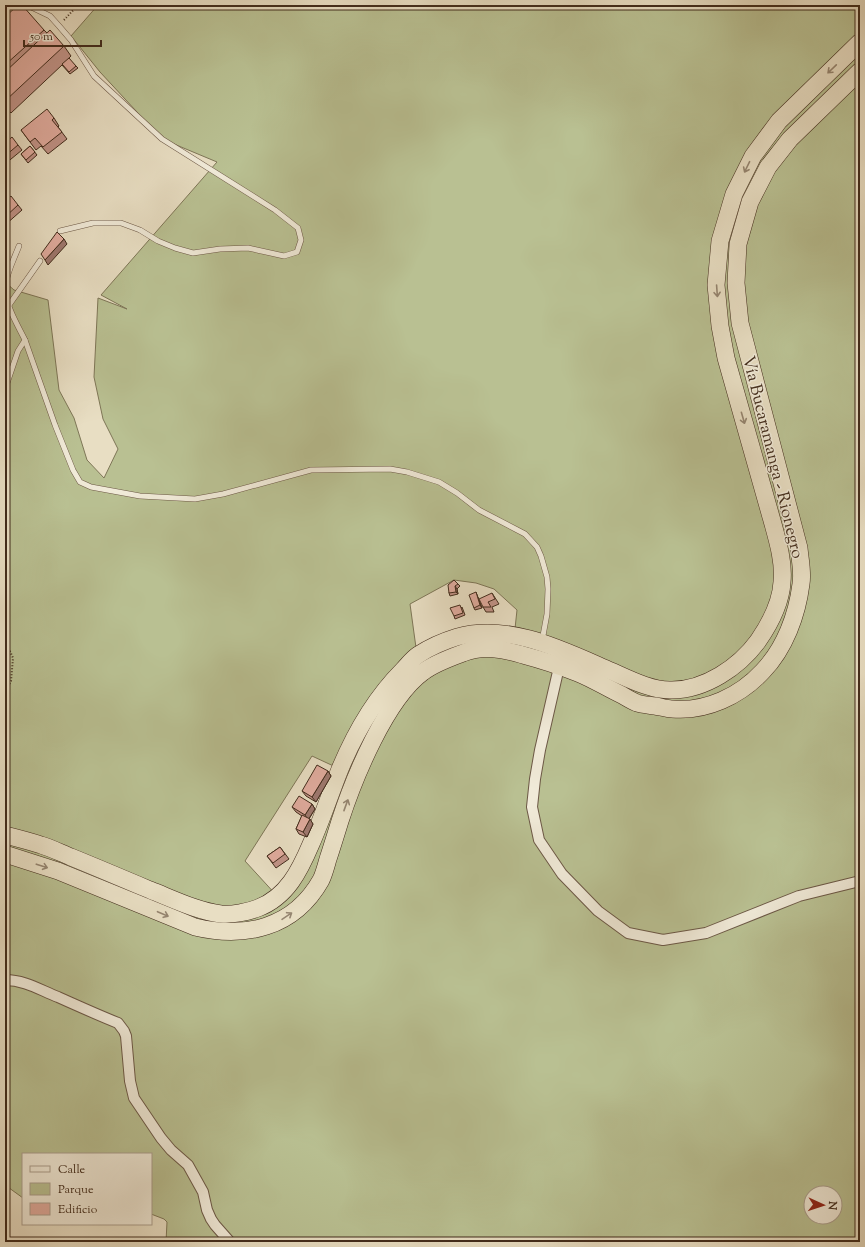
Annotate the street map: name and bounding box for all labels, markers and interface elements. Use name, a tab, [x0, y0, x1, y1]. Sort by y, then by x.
scale bar	[24, 22, 101, 48]
text: 50 m	[29, 28, 53, 46]
one-way arrow	[827, 64, 837, 74]
one-way arrow	[743, 161, 751, 173]
one-way arrow	[713, 284, 720, 297]
street label: Vía Bucaramanga - Rionegro	[735, 354, 809, 561]
one-way arrow	[740, 412, 747, 425]
one-way arrow	[342, 799, 350, 811]
one-way arrow	[35, 863, 48, 870]
one-way arrow	[157, 910, 169, 918]
one-way arrow	[281, 912, 292, 920]
legend	[22, 1153, 152, 1225]
text: Calle	[58, 1161, 86, 1179]
text: Parque	[58, 1181, 94, 1199]
north arrow	[803, 1185, 843, 1225]
text: N	[824, 1200, 840, 1210]
text: Edificio	[58, 1201, 98, 1219]

